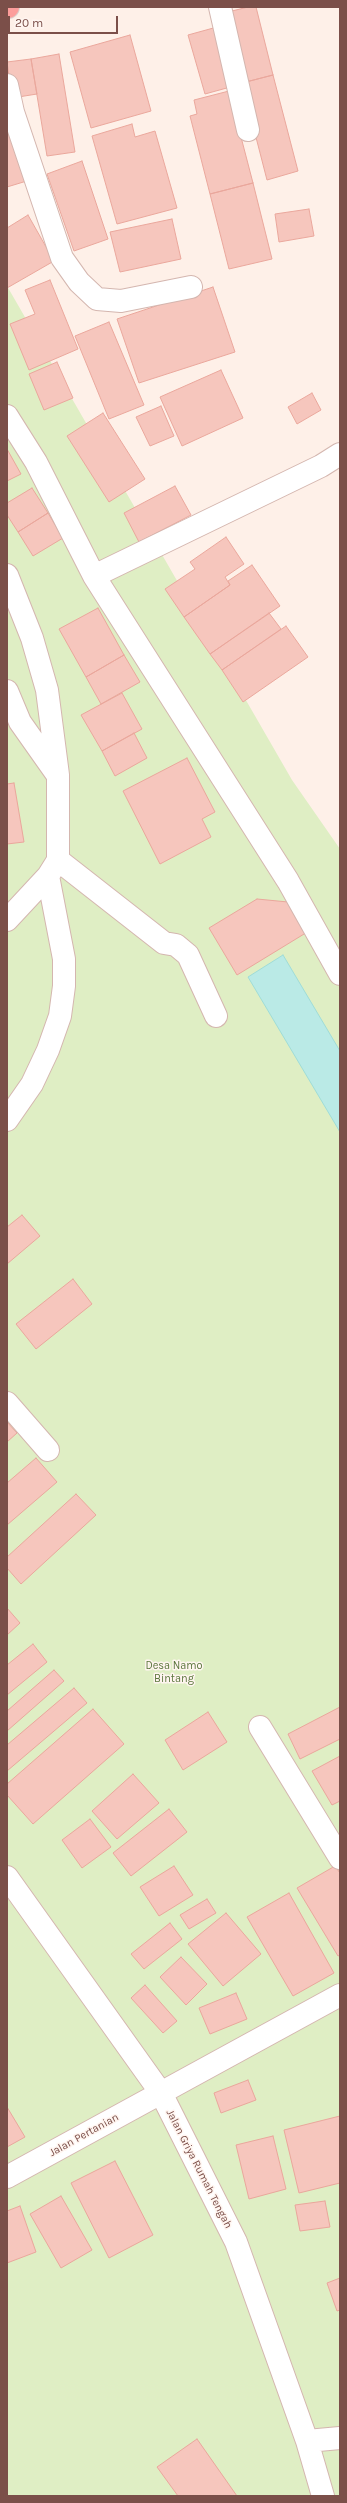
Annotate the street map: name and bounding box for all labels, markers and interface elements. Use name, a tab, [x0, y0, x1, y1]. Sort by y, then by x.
scale bar	[10, 8, 120, 34]
text: 20 m	[15, 16, 43, 30]
park label: Desa Namo Bintang	[145, 1659, 203, 1685]
street label: Jalan Griya Rumah Tengah	[163, 2107, 235, 2231]
street label: Jalan Pertanian	[47, 2110, 121, 2160]

